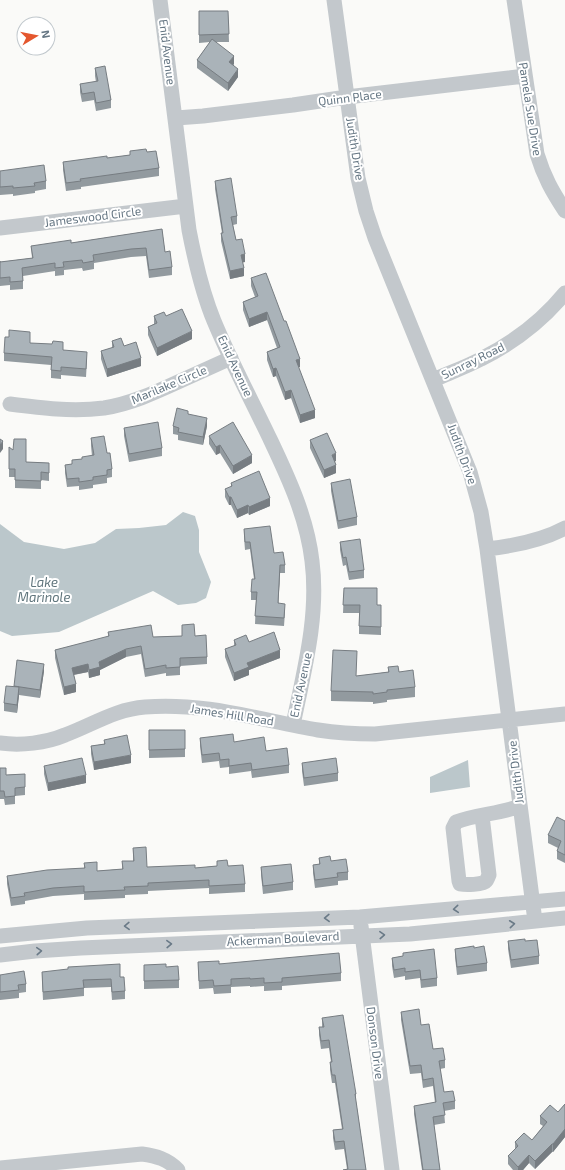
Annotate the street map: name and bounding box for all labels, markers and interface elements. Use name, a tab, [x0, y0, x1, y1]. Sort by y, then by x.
north arrow	[16, 16, 56, 56]
street label: Enid Avenue	[157, 18, 179, 86]
text: N	[39, 29, 53, 39]
street label: Pamela Sue Drive	[517, 61, 545, 157]
street label: Quinn Place	[317, 86, 383, 109]
street label: Judith Drive	[344, 116, 368, 181]
street label: Jameswood Circle	[44, 203, 142, 229]
street label: Enid Avenue	[216, 333, 256, 399]
street label: Sunray Road	[439, 339, 506, 381]
street label: Marilake Circle	[129, 362, 208, 406]
street label: Judith Drive	[446, 421, 480, 486]
water label: Lake Marinole	[18, 574, 70, 605]
street label: Enid Avenue	[286, 651, 314, 719]
street label: James Hill Road	[189, 700, 275, 728]
street label: Judith Drive	[504, 740, 526, 804]
one-way arrow	[453, 904, 460, 913]
one-way arrow	[324, 914, 330, 922]
one-way arrow	[509, 920, 515, 929]
one-way arrow	[124, 922, 130, 930]
street label: Ackerman Boulevard	[226, 928, 340, 948]
one-way arrow	[379, 931, 385, 939]
one-way arrow	[166, 940, 172, 949]
one-way arrow	[36, 946, 42, 955]
street label: Donson Drive	[365, 1006, 387, 1080]

